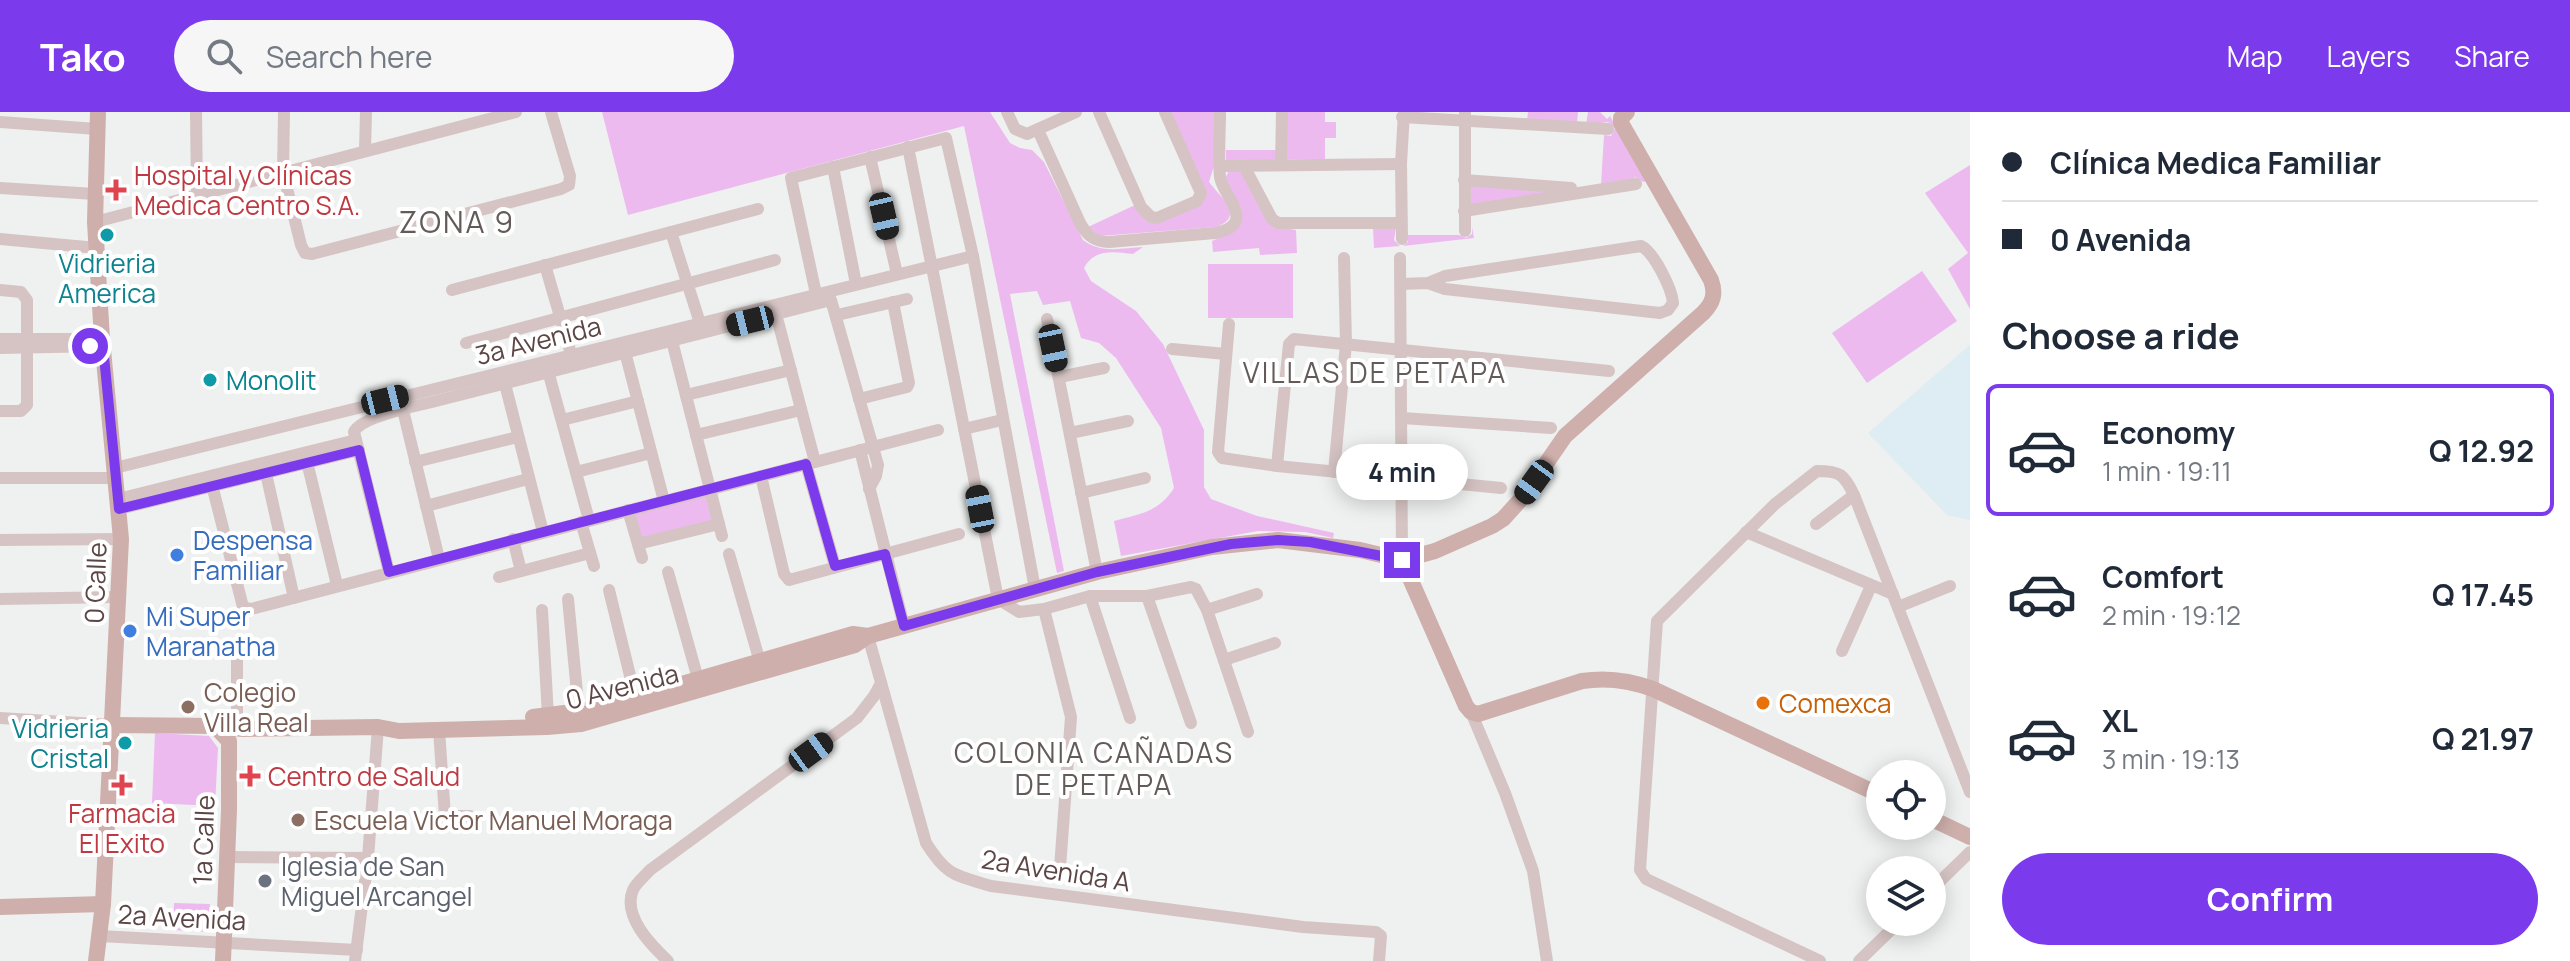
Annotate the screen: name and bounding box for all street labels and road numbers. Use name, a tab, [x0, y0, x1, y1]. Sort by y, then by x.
street label: 3a Avenida	[471, 307, 605, 373]
street label: 0 Calle	[76, 542, 114, 624]
street label: 0 Avenida	[562, 655, 682, 717]
street label: 1a Calle	[183, 794, 223, 886]
street label: 2a Avenida A	[979, 840, 1133, 900]
street label: 2a Avenida	[117, 896, 247, 938]

